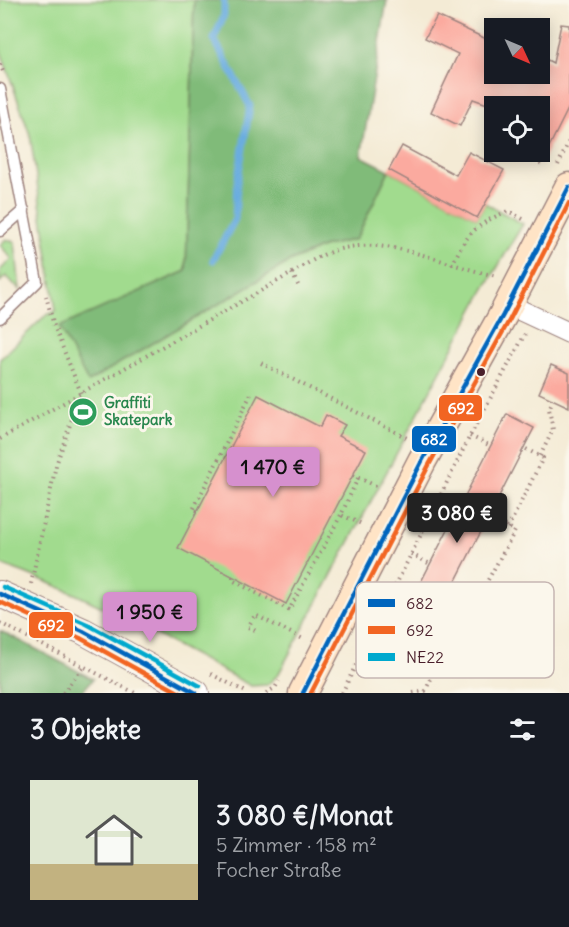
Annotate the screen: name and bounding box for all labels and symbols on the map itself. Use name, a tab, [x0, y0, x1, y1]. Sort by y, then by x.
north arrow	[484, 18, 550, 84]
unlabelled marker	[475, 366, 487, 378]
place label: Graffiti Skatepark	[104, 393, 173, 430]
line badge: 692	[438, 394, 483, 422]
sports icon: Graffiti Skatepark	[67, 396, 99, 428]
text: 692	[447, 398, 475, 418]
line badge: 682	[411, 425, 457, 453]
text: 682	[420, 429, 448, 449]
pin: 1 470 €	[218, 447, 328, 498]
pin: 3 080 €	[402, 493, 512, 544]
legend	[356, 582, 554, 678]
pin: 1 950 €	[95, 592, 205, 643]
text: 682	[406, 593, 433, 613]
line badge: 692	[28, 611, 74, 639]
text: 692	[37, 615, 65, 635]
text: 692	[406, 620, 433, 640]
text: NE22	[406, 647, 444, 667]

